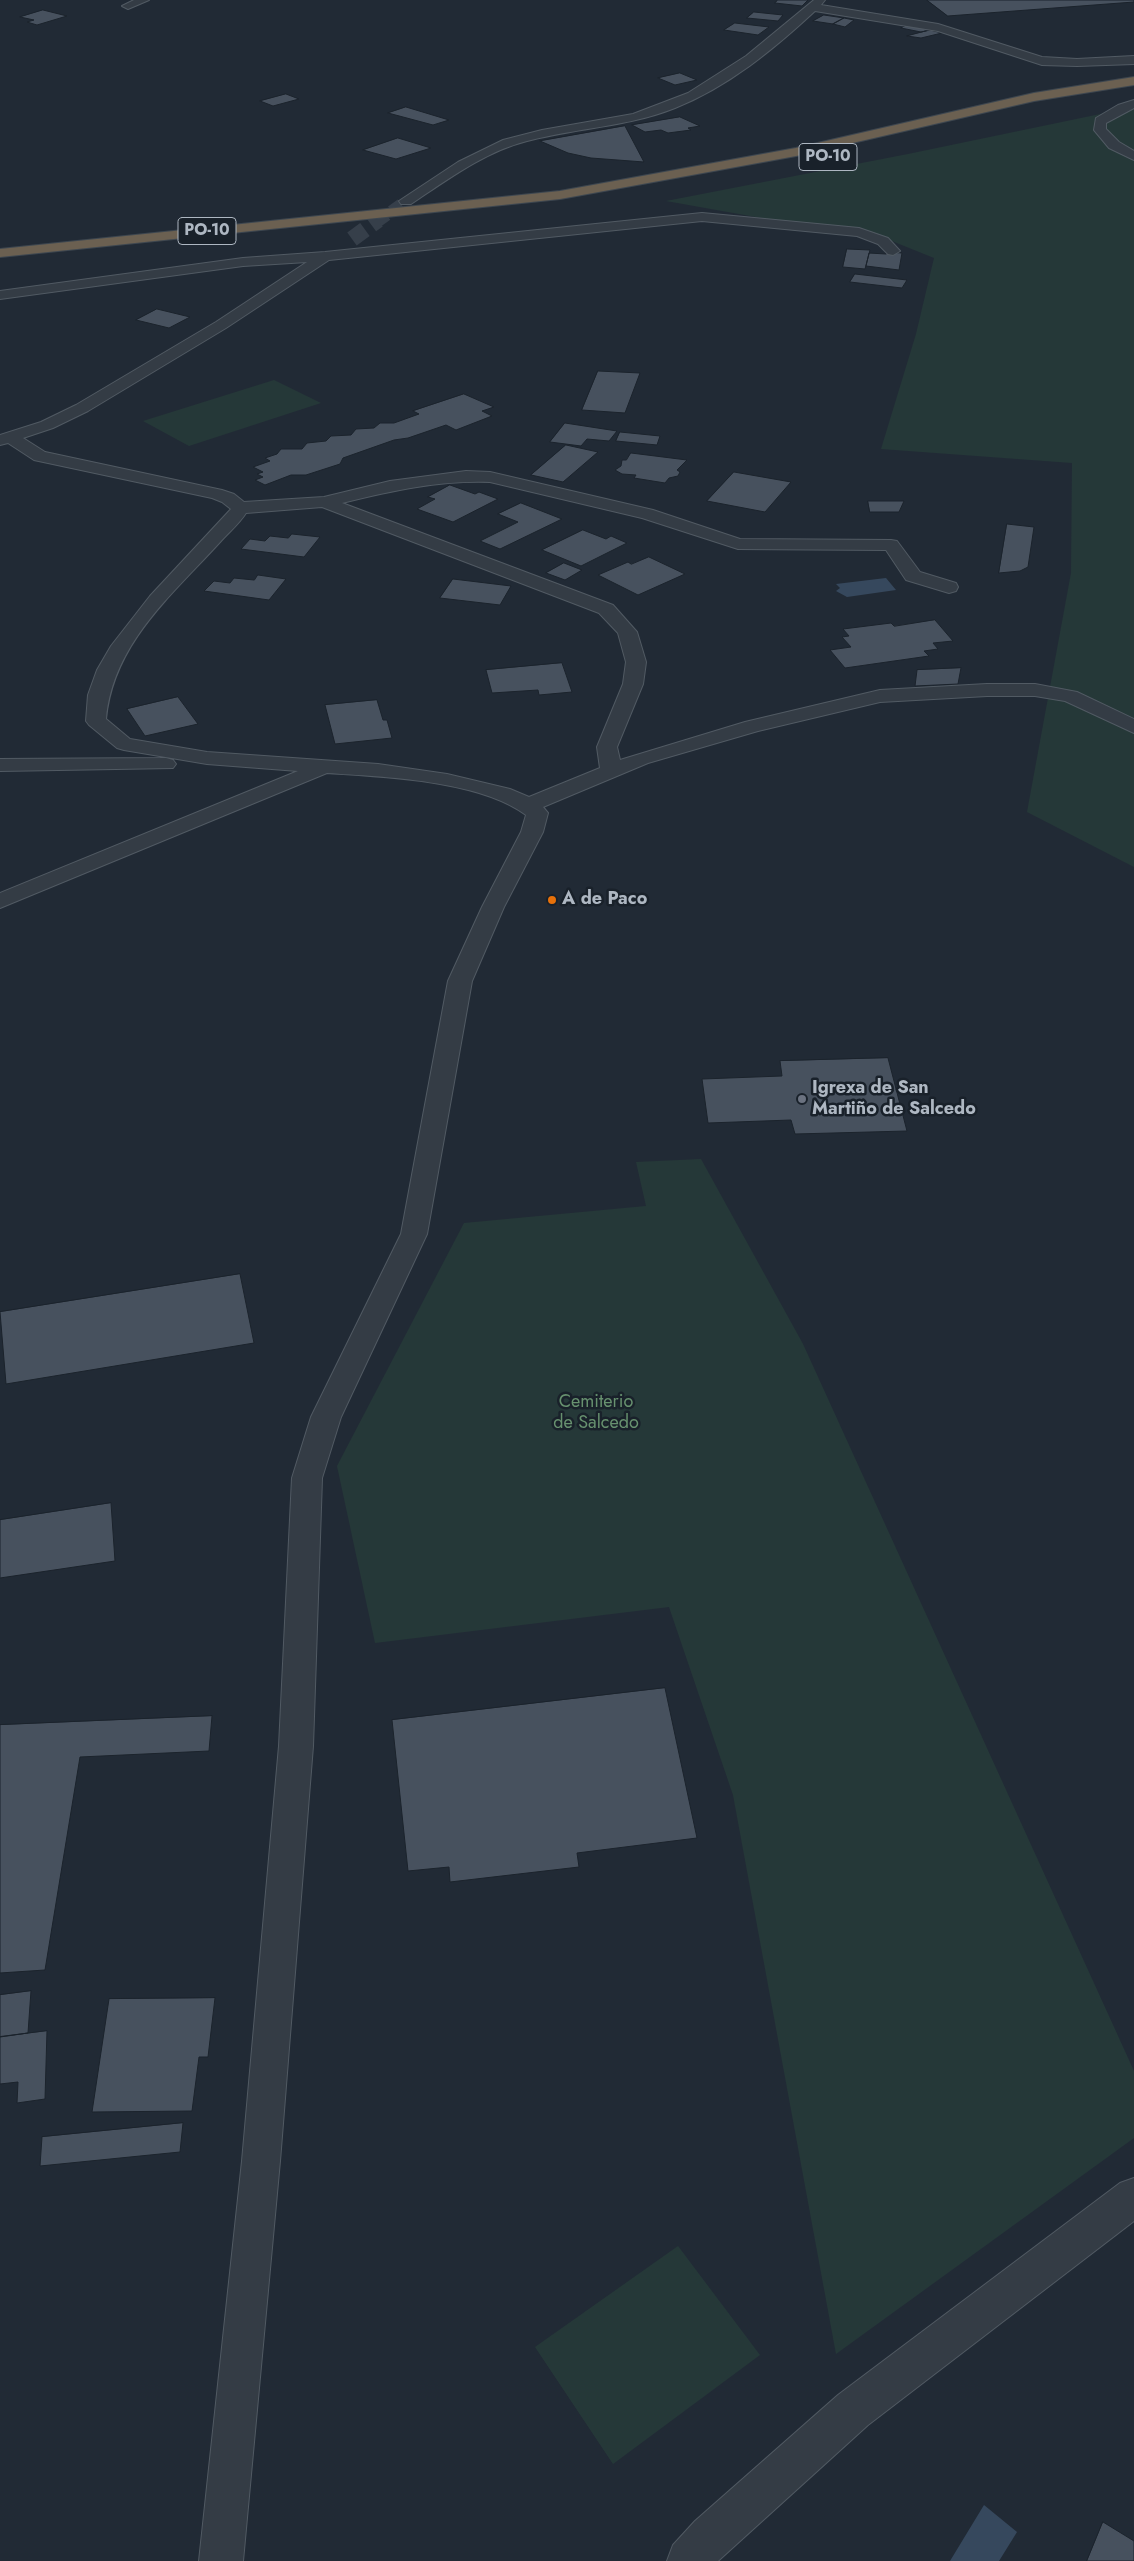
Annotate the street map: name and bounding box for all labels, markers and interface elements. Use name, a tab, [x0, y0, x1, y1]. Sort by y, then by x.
road number: PO-10	[799, 144, 857, 170]
road number: PO-10	[178, 218, 236, 245]
place label: A de Paco	[562, 889, 647, 911]
marker: A de Paco	[546, 894, 558, 906]
place label: Igrexa de San Martiño de Salcedo	[812, 1078, 976, 1120]
marker: Igrexa de San Martiño de Salcedo	[796, 1093, 808, 1105]
park label: Cemiterio de Salcedo	[553, 1392, 639, 1435]

